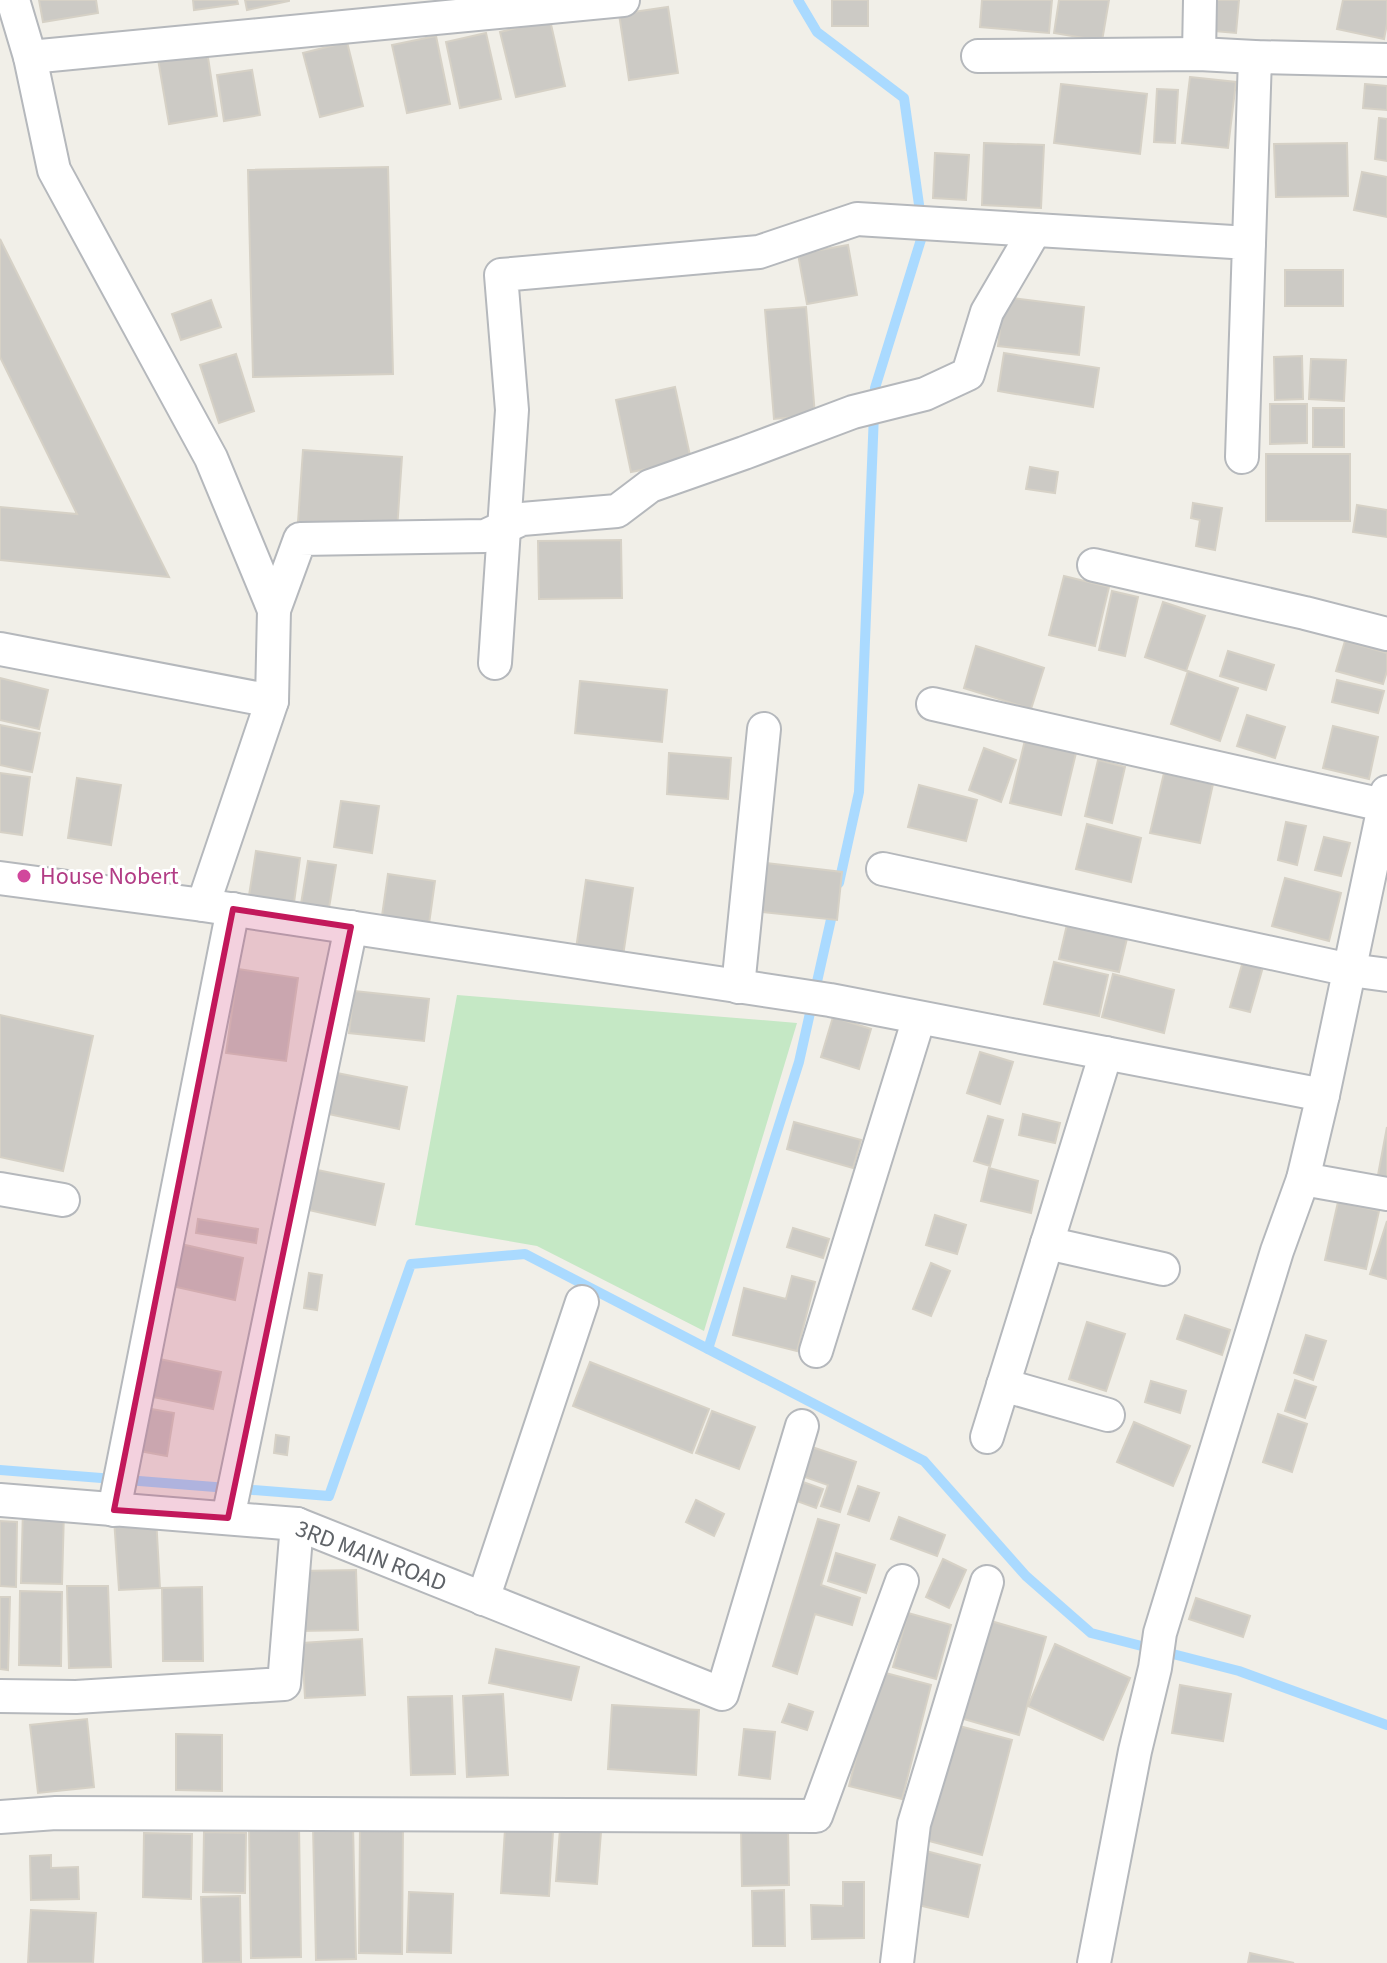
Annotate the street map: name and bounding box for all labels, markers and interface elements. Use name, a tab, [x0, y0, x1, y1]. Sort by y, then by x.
place label: House Nobert	[40, 859, 179, 894]
marker: House Nobert	[15, 867, 33, 885]
street label: 3RD MAIN ROAD	[290, 1511, 452, 1601]

